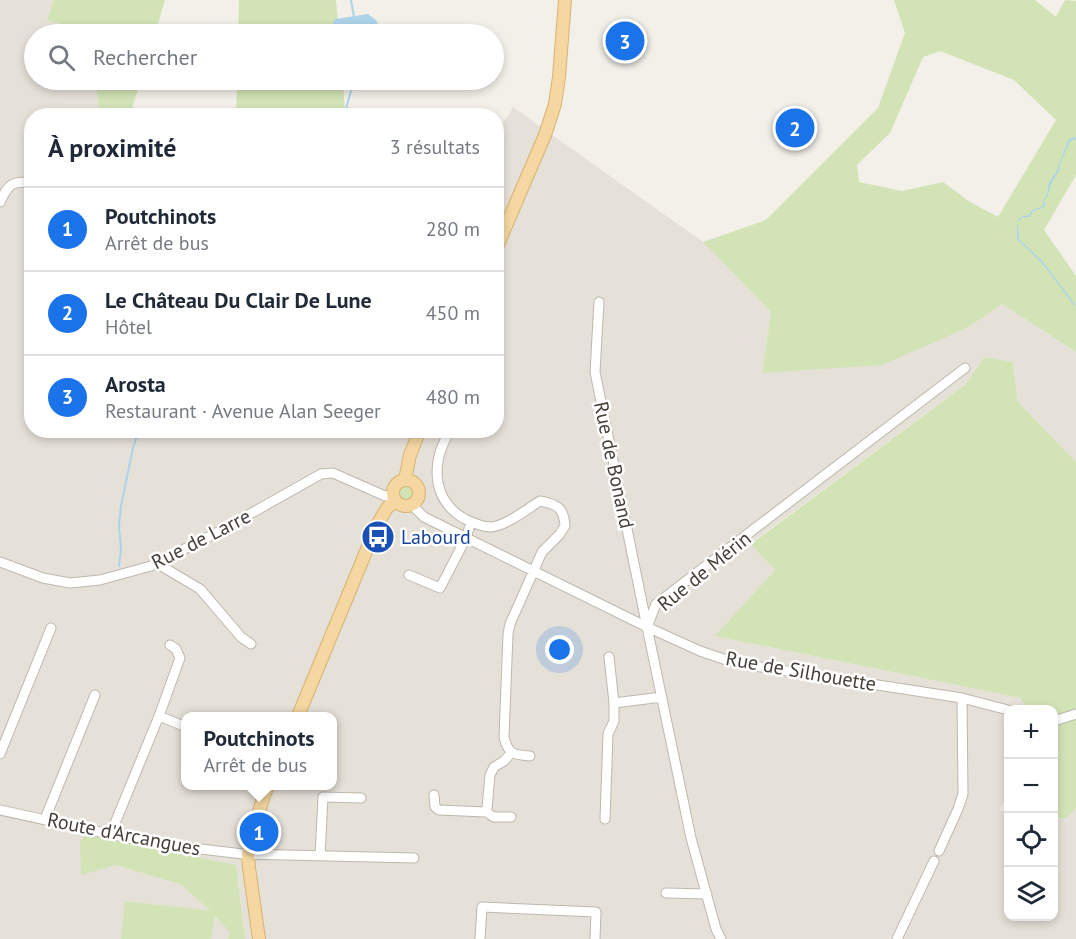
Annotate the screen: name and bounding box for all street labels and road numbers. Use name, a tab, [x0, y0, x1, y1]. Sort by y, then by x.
street label: Rue de Bonand	[588, 399, 640, 531]
street label: Rue de Larre	[147, 503, 255, 575]
street label: Rue de Mérin	[652, 525, 756, 617]
street label: Rue de Silhouette	[724, 645, 878, 697]
street label: Route d'Arcangues	[45, 806, 203, 862]

